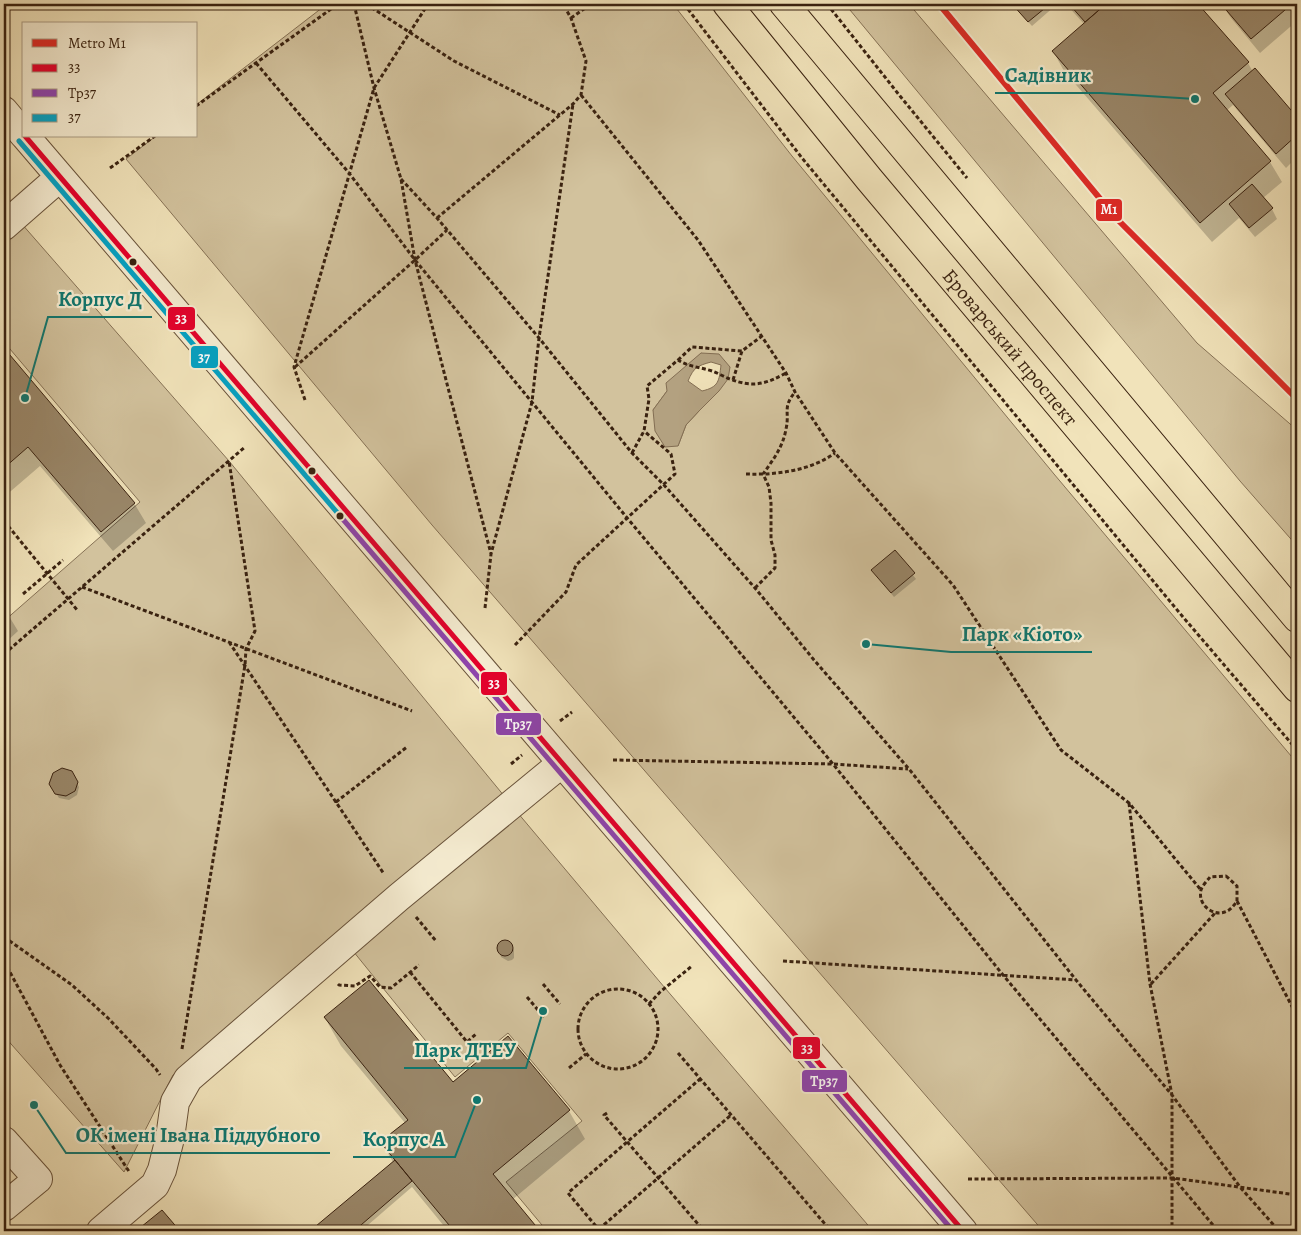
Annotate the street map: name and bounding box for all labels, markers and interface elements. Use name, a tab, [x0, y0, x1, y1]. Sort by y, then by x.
legend	[22, 22, 198, 138]
text: Metro M1	[68, 33, 126, 53]
text: 33	[68, 57, 80, 77]
callout: Садівник	[995, 57, 1101, 93]
text: Садівник	[1005, 61, 1091, 89]
text: Тр37	[68, 83, 97, 103]
text: 37	[68, 107, 81, 127]
line badge: M1	[1095, 198, 1123, 222]
text: M1	[1101, 200, 1117, 219]
unlabelled marker	[128, 257, 138, 267]
street label: Броварський проспект	[936, 263, 1084, 432]
callout: Корпус Д	[48, 281, 152, 317]
text: Корпус Д	[58, 285, 142, 313]
line badge: 33	[167, 306, 196, 331]
text: 33	[175, 309, 187, 328]
line badge: 37	[190, 345, 219, 369]
text: 37	[198, 348, 210, 367]
unlabelled marker	[307, 466, 317, 476]
unlabelled marker	[335, 511, 345, 521]
callout: Парк «Кіото»	[951, 616, 1092, 652]
text: Парк «Кіото»	[962, 620, 1082, 648]
line badge: 33	[480, 671, 508, 696]
text: 33	[488, 674, 500, 693]
line badge: Тр37	[495, 712, 542, 736]
text: Тр37	[504, 715, 532, 734]
callout: Парк ДТЕУ	[404, 1032, 526, 1068]
text: Парк ДТЕУ	[414, 1036, 517, 1064]
line badge: 33	[792, 1036, 821, 1060]
text: 33	[801, 1039, 813, 1058]
line badge: Тр37	[801, 1069, 848, 1093]
text: Тр37	[810, 1072, 838, 1091]
callout: ОК імені Івана Піддубного	[66, 1117, 330, 1153]
text: ОК імені Івана Піддубного	[76, 1121, 321, 1149]
callout: Корпус А	[353, 1121, 455, 1157]
text: Корпус А	[363, 1125, 446, 1153]

